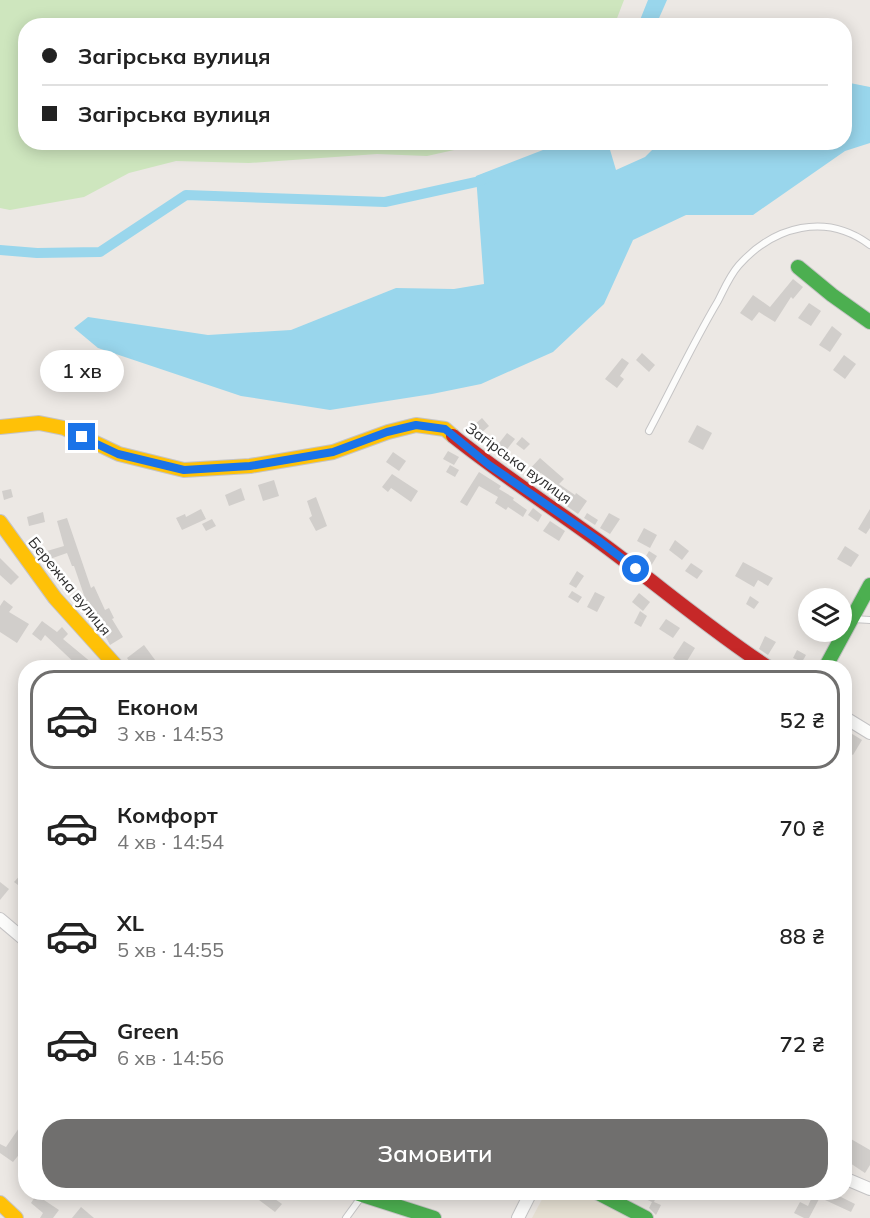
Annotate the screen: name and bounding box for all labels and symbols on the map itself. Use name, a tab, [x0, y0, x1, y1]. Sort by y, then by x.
callout: 1 хв	[40, 350, 124, 392]
street label: Загірська вулиця	[462, 418, 576, 508]
route end	[68, 423, 95, 450]
street label: Бережна вулиця	[24, 533, 116, 639]
route start	[622, 555, 649, 582]

